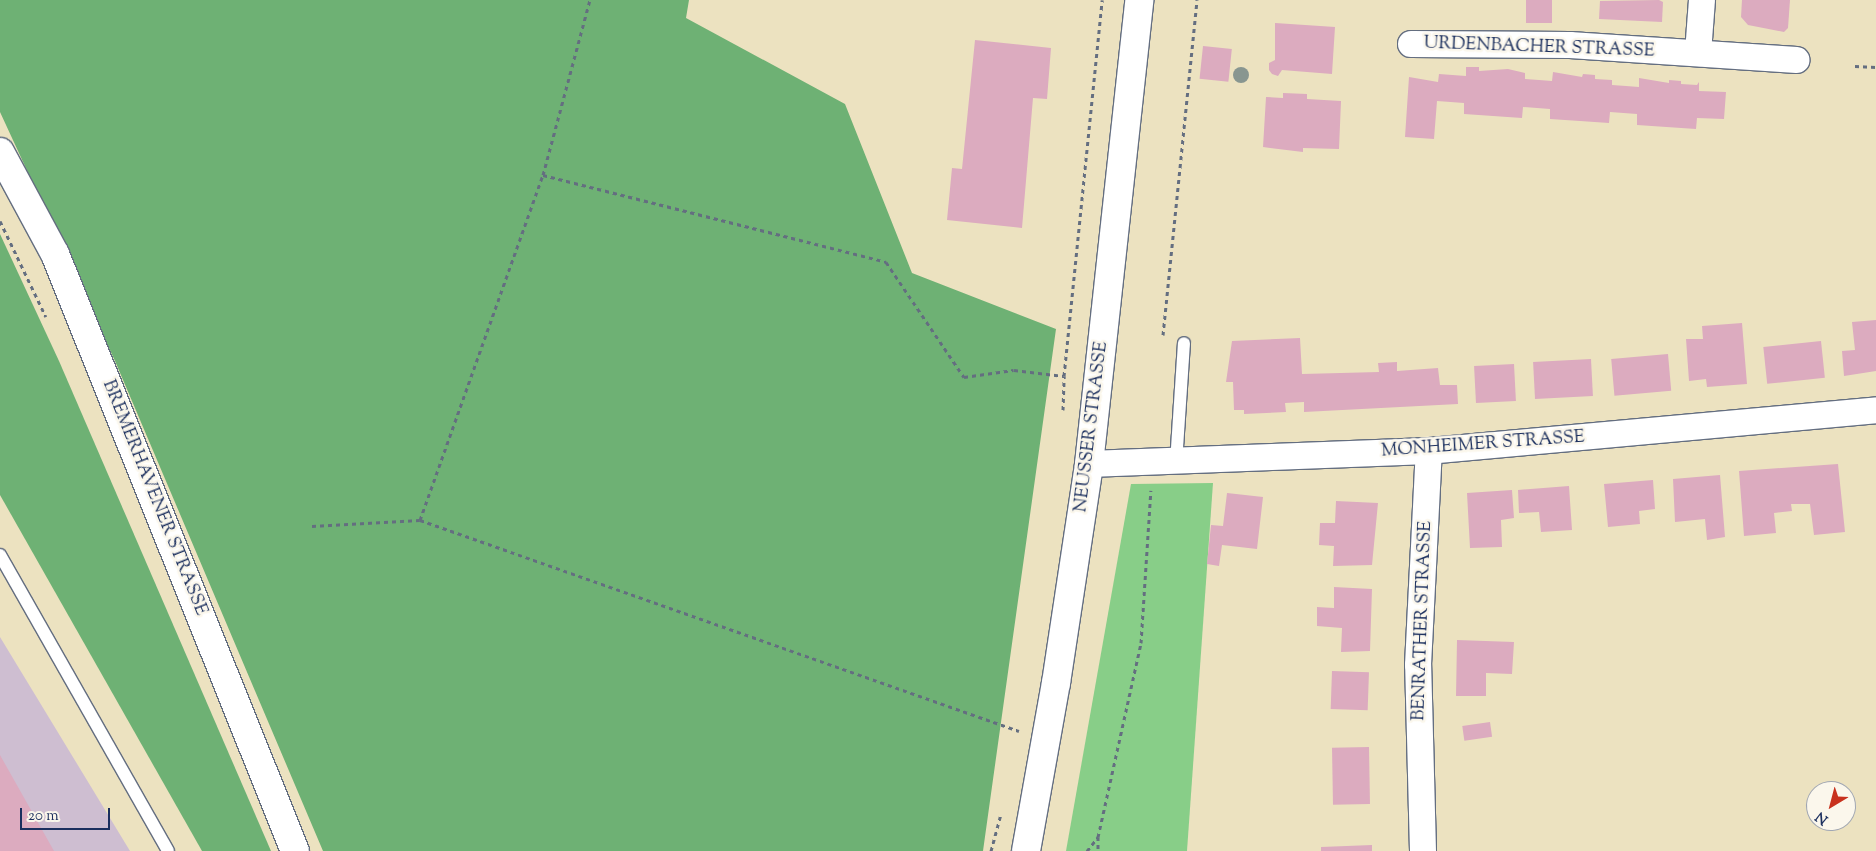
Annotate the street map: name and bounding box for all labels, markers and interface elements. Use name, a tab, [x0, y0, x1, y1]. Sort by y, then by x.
street label: URDENBACHER STRASSE	[1423, 33, 1655, 63]
street label: NEUSSER STRASSE	[1071, 340, 1113, 514]
street label: BREMERHAVENER STRASSE	[97, 377, 211, 619]
street label: MONHEIMER STRASSE	[1381, 427, 1585, 463]
street label: BENRATHER STRASSE	[1409, 521, 1437, 721]
north arrow	[1806, 781, 1856, 831]
scale bar	[22, 798, 112, 830]
text: 20 m	[28, 806, 59, 827]
text: N	[1812, 806, 1833, 829]

